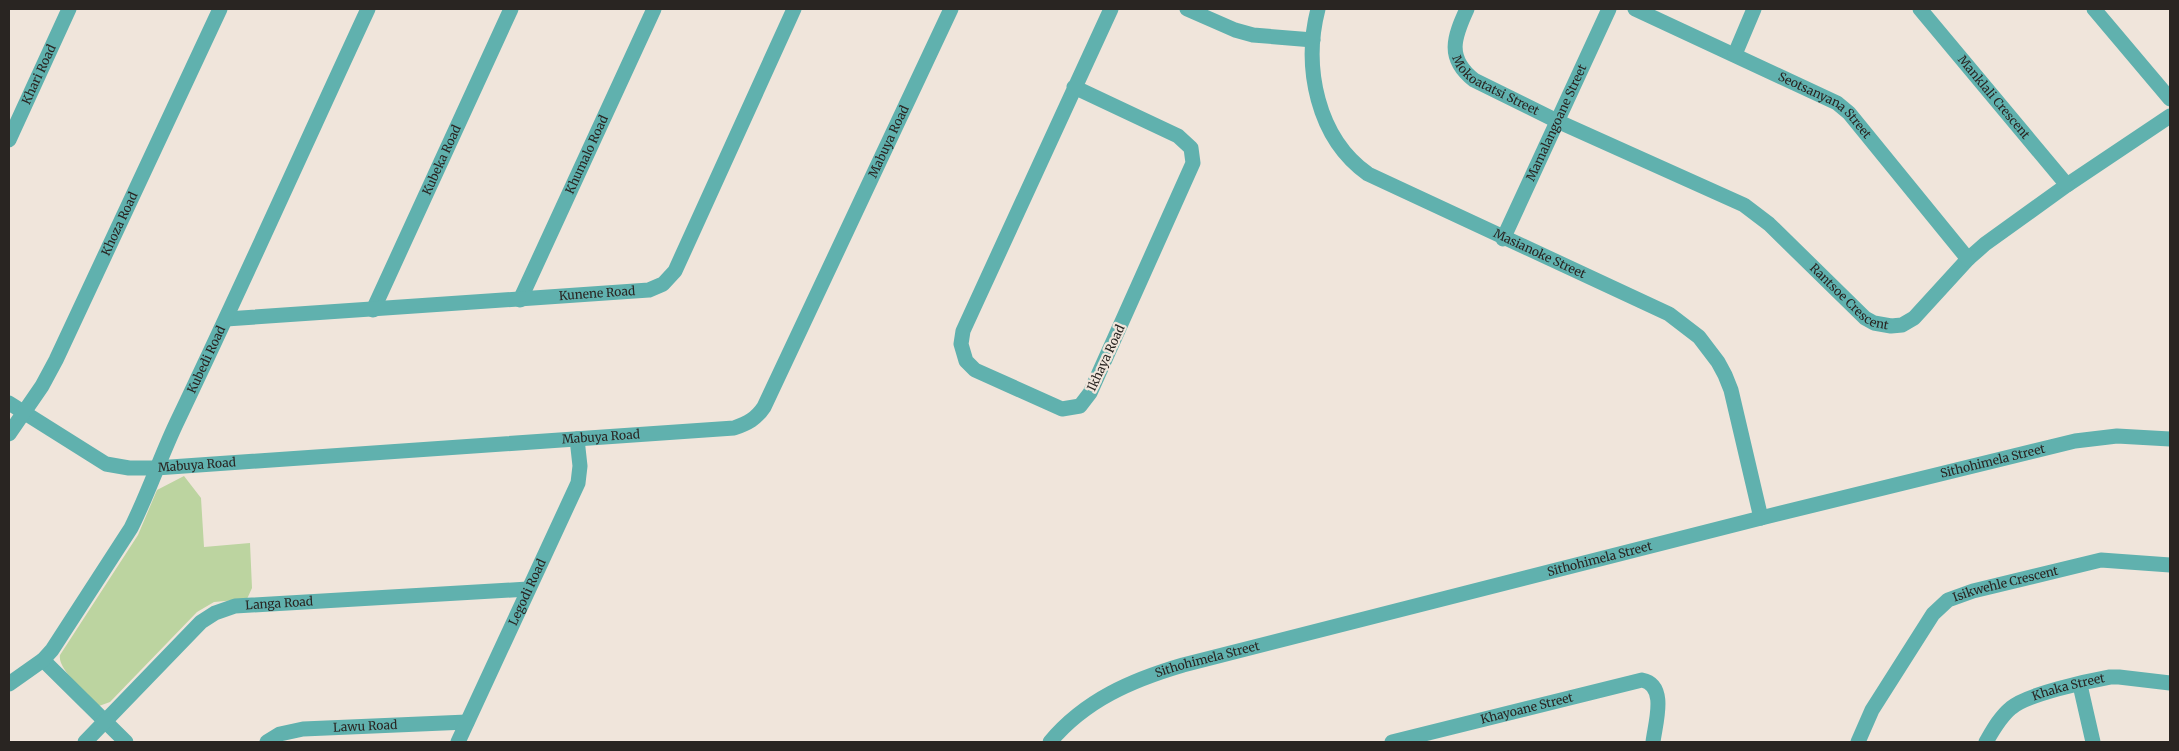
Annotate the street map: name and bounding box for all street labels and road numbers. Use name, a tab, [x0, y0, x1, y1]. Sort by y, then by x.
street label: Khari Road	[18, 42, 59, 107]
street label: Manklali Crescent	[1955, 52, 2034, 142]
street label: Mokoatatsi Street	[1449, 53, 1542, 118]
street label: Mamalangoane Street	[1523, 61, 1590, 183]
street label: Seotsanyana Street	[1776, 69, 1875, 142]
street label: Mabuya Road	[865, 103, 912, 180]
street label: Khumalo Road	[562, 113, 611, 196]
street label: Kubeka Road	[419, 122, 464, 197]
street label: Khoza Road	[98, 189, 140, 258]
street label: Masianoke Street	[1491, 225, 1589, 281]
street label: Rantsoe Crescent	[1807, 260, 1890, 332]
street label: Kunene Road	[559, 283, 636, 303]
street label: Ikhaya Road	[1084, 322, 1127, 393]
street label: Kubedi Road	[184, 323, 228, 395]
street label: Mabuya Road	[561, 426, 640, 447]
street label: Sithohimela Street	[1939, 441, 2047, 481]
street label: Mabuya Road	[157, 454, 236, 475]
street label: Sithohimela Street	[1546, 538, 1654, 579]
street label: Legodi Road	[505, 556, 549, 628]
street label: Isikwehle Crescent	[1951, 563, 2060, 605]
street label: Langa Road	[245, 593, 313, 612]
street label: Sithohimela Street	[1153, 638, 1261, 680]
street label: Khaka Street	[2030, 670, 2106, 703]
street label: Khayoane Street	[1479, 689, 1575, 727]
street label: Lawu Road	[333, 717, 398, 735]

